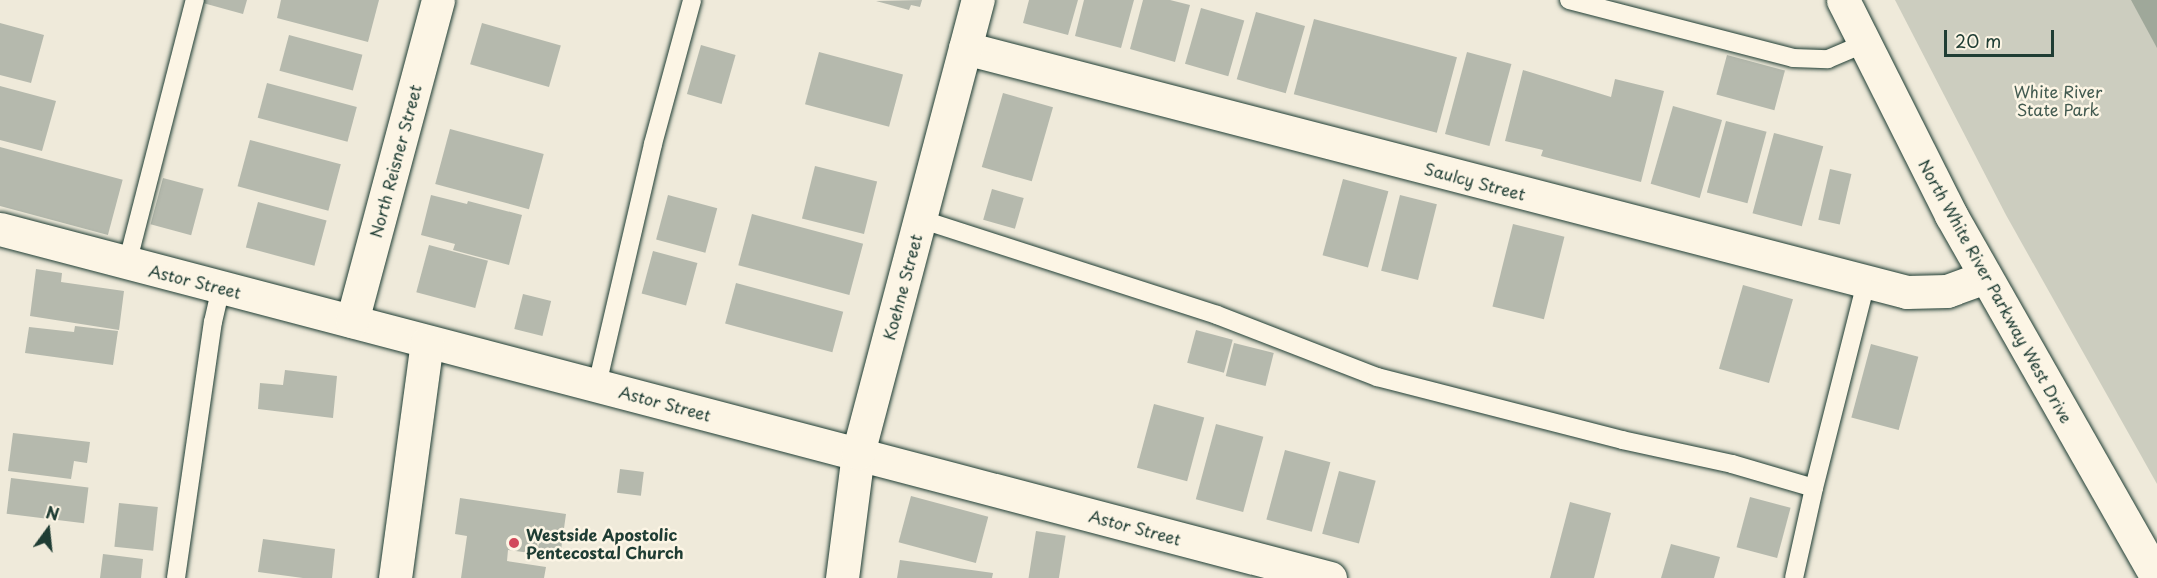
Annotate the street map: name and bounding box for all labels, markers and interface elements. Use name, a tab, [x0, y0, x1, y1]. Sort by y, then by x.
scale bar	[1947, 18, 2056, 56]
text: 20 m	[1955, 27, 2001, 54]
street label: North Reisner Street	[365, 81, 425, 241]
park label: White River State Park	[2014, 81, 2102, 119]
street label: North White River Parkway West Drive	[1915, 155, 2077, 427]
street label: Saulcy Street	[1422, 158, 1528, 204]
street label: Koehne Street	[879, 232, 925, 342]
street label: Astor Street	[146, 260, 244, 302]
street label: Astor Street	[616, 381, 714, 425]
text: N	[43, 499, 62, 526]
north arrow	[18, 500, 78, 560]
street label: Astor Street	[1086, 505, 1184, 549]
place label: Westside Apostolic Pentecostal Church	[526, 524, 684, 562]
marker: Westside Apostolic Pentecostal Church	[507, 536, 521, 550]

